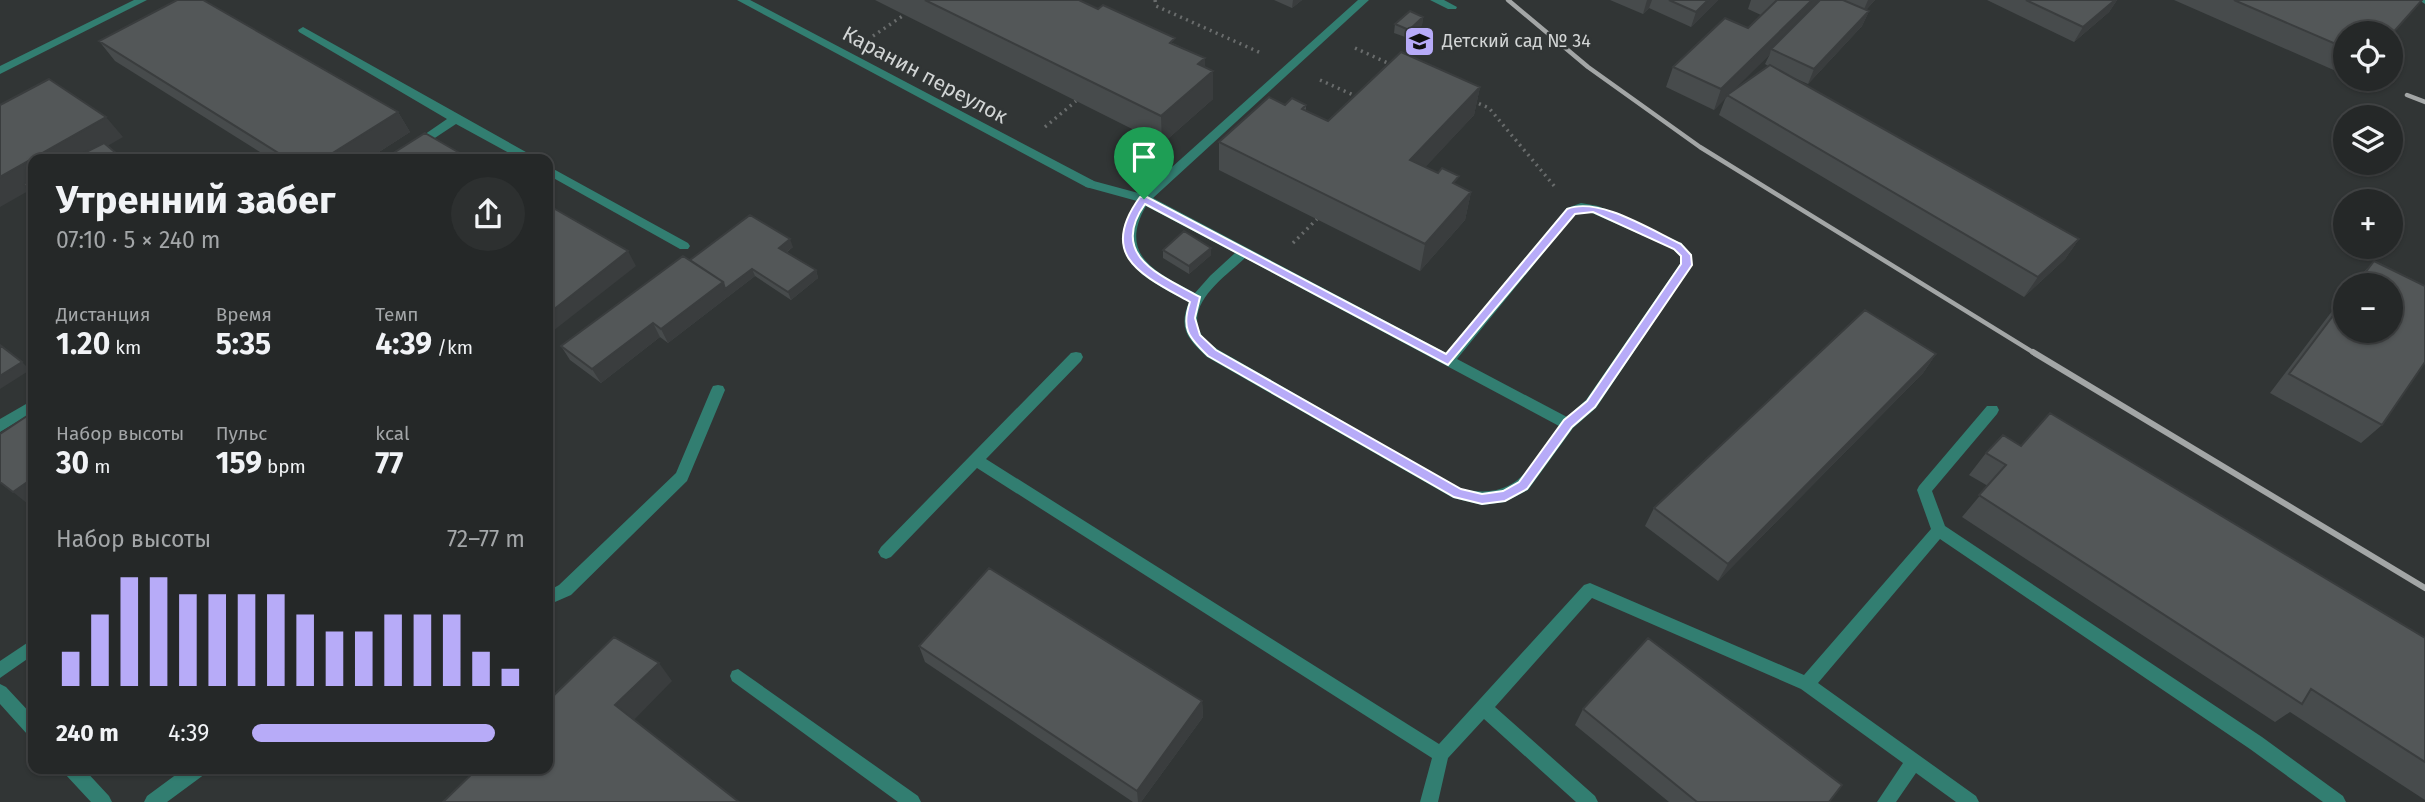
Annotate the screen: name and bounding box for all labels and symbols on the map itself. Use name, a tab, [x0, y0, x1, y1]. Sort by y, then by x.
street label: Каранин переулок	[838, 20, 1012, 130]
school or university icon: Детский сад № 34	[1402, 24, 1436, 58]
place label: Детский сад № 34	[1441, 30, 1591, 52]
pin	[1114, 127, 1174, 199]

